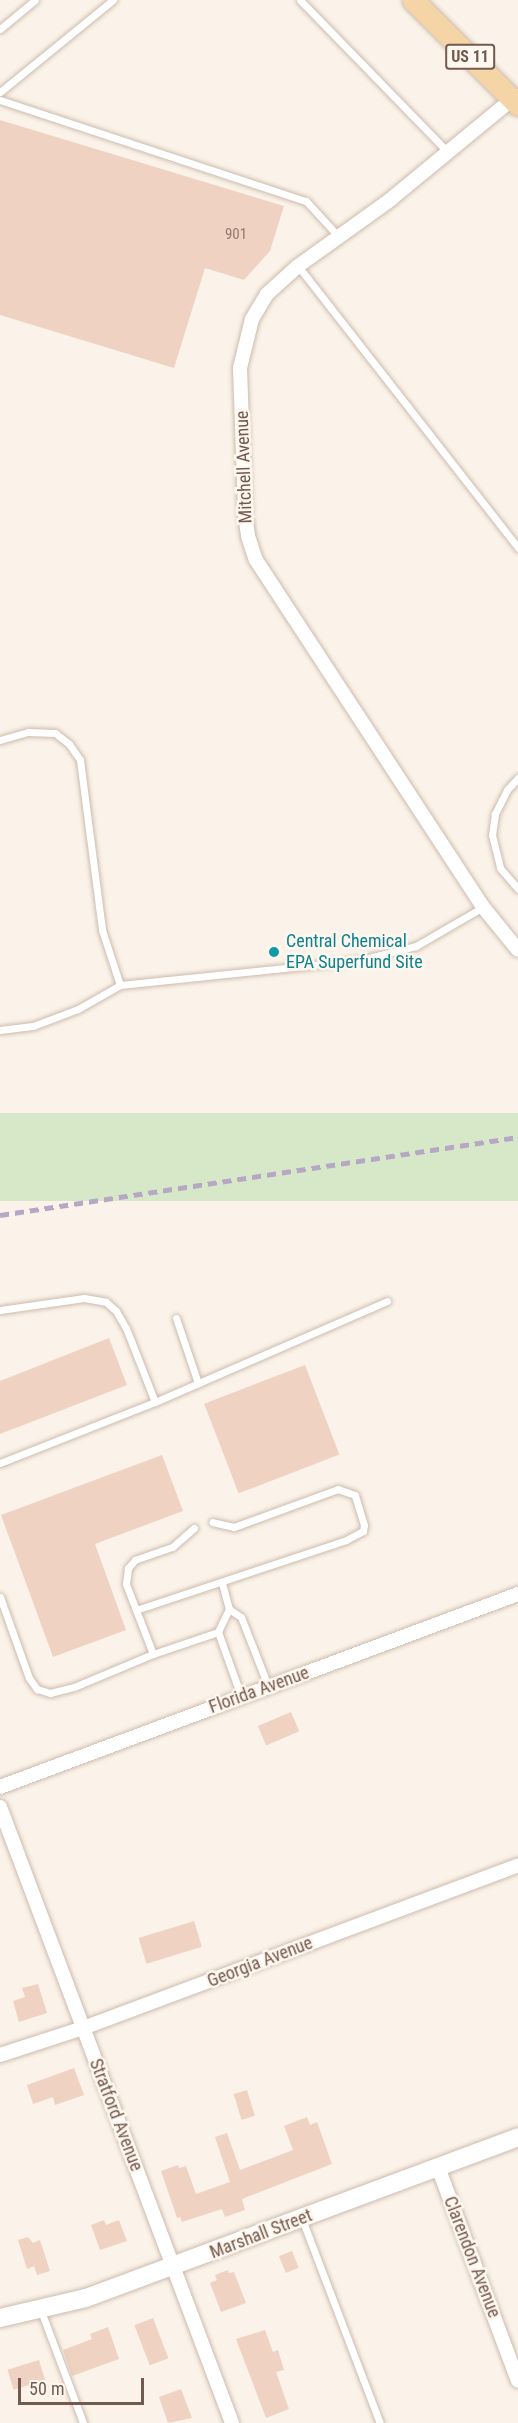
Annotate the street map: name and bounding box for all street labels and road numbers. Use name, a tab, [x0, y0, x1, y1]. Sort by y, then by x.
road number: US 11	[444, 44, 496, 70]
street label: Mitchell Avenue	[231, 410, 257, 524]
street label: Florida Avenue	[206, 1662, 312, 1718]
street label: Georgia Avenue	[204, 1932, 316, 1992]
street label: Stratford Avenue	[85, 2056, 147, 2174]
street label: Clarendon Avenue	[439, 2193, 505, 2321]
street label: Marshall Street	[207, 2205, 315, 2263]

